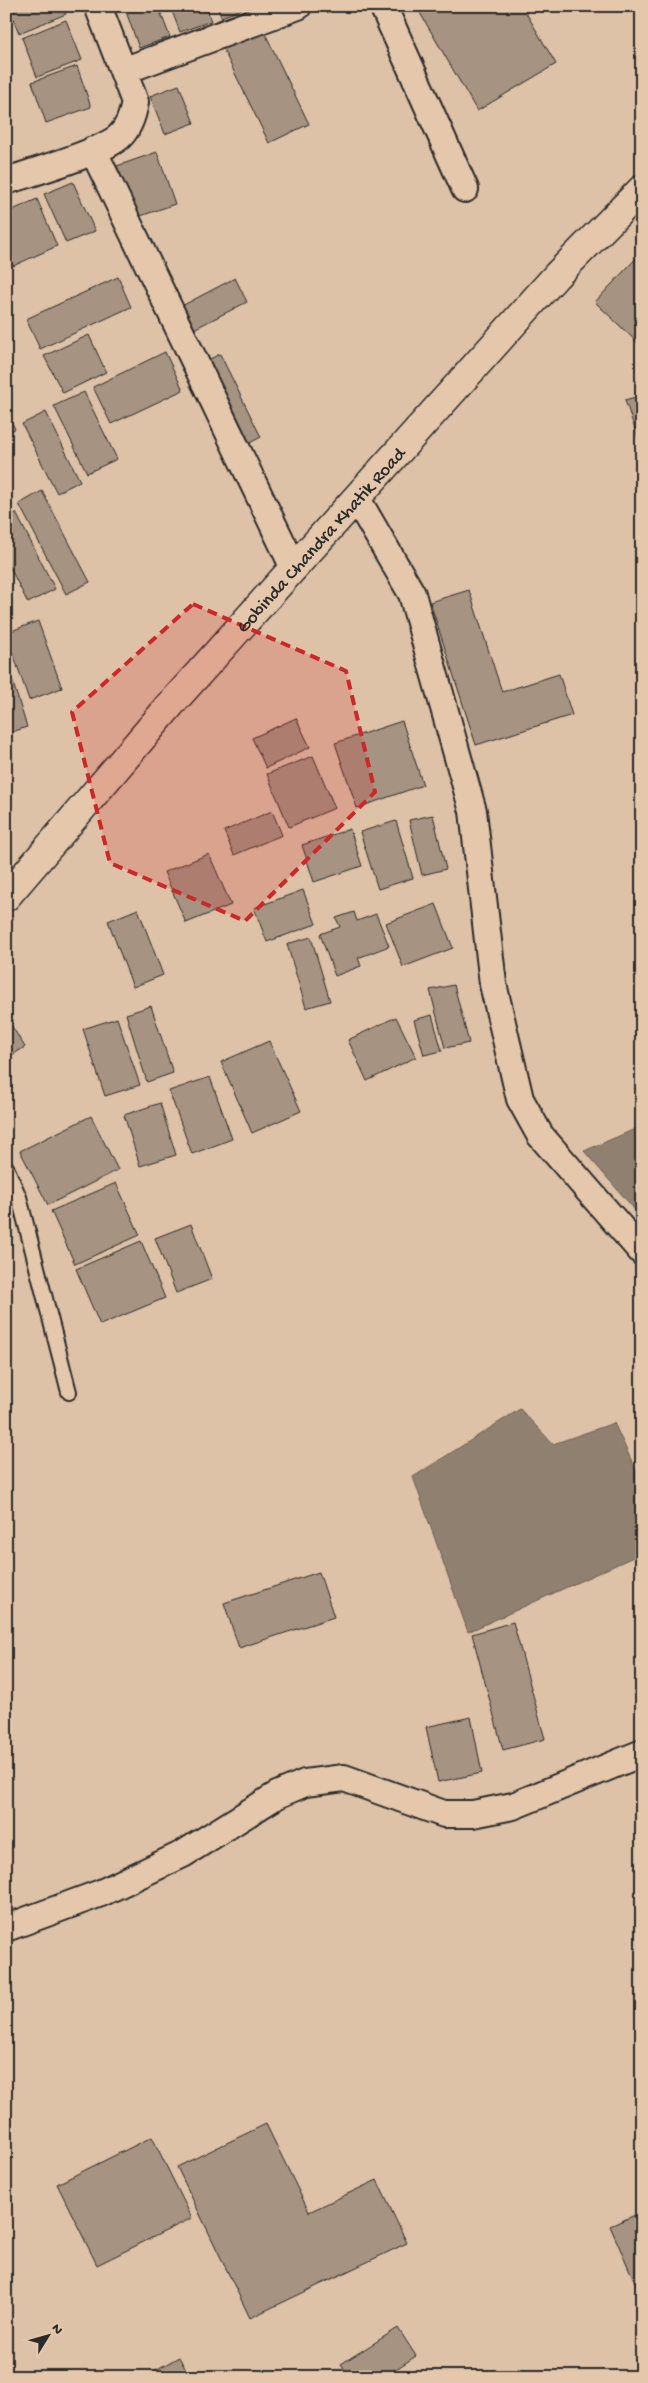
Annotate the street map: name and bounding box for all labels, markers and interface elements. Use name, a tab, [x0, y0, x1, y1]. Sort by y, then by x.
street label: Gobinda Chandra Khatik Road	[233, 442, 413, 639]
north arrow	[22, 2310, 72, 2360]
text: N	[47, 2321, 66, 2338]

